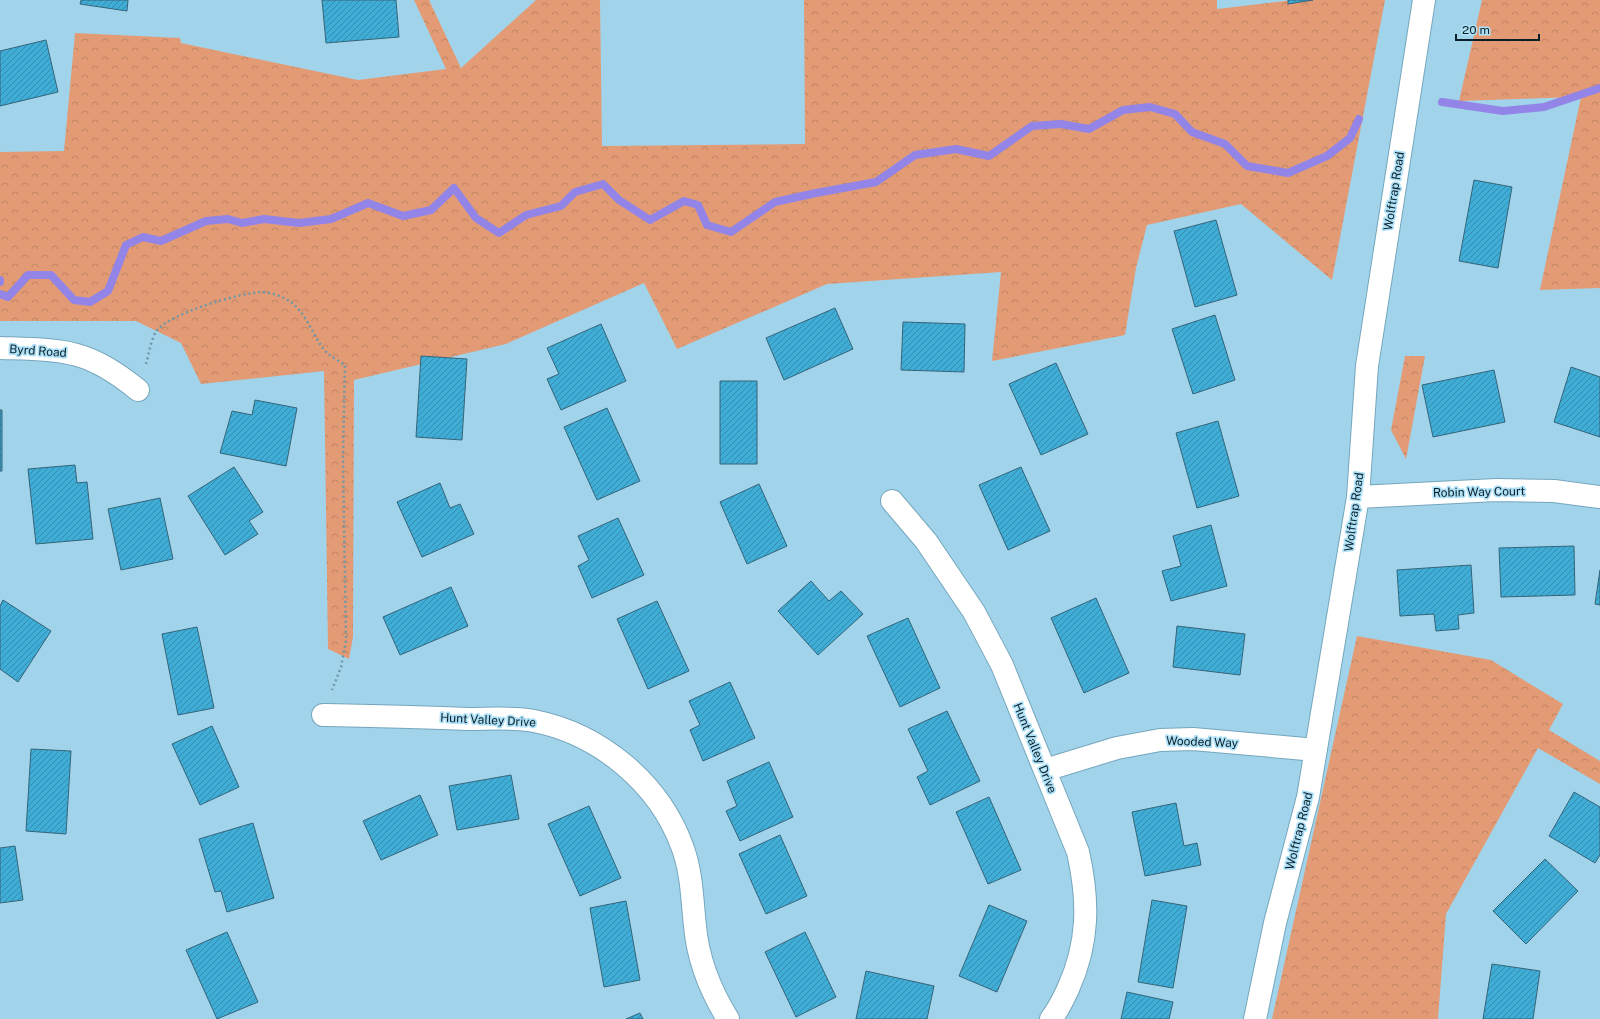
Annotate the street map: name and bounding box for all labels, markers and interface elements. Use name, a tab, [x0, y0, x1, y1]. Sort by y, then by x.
scale bar	[1456, 16, 1539, 42]
text: 20 m	[1462, 23, 1490, 37]
street label: Wolftrap Road	[1381, 151, 1407, 231]
street label: Byrd Road	[9, 342, 67, 360]
street label: Wolftrap Road	[1342, 472, 1366, 552]
street label: Robin Way Court	[1433, 484, 1526, 500]
street label: Hunt Valley Drive	[1011, 701, 1060, 795]
street label: Hunt Valley Drive	[440, 710, 536, 730]
street label: Wooded Way	[1166, 734, 1239, 750]
street label: Wolftrap Road	[1283, 791, 1315, 871]

